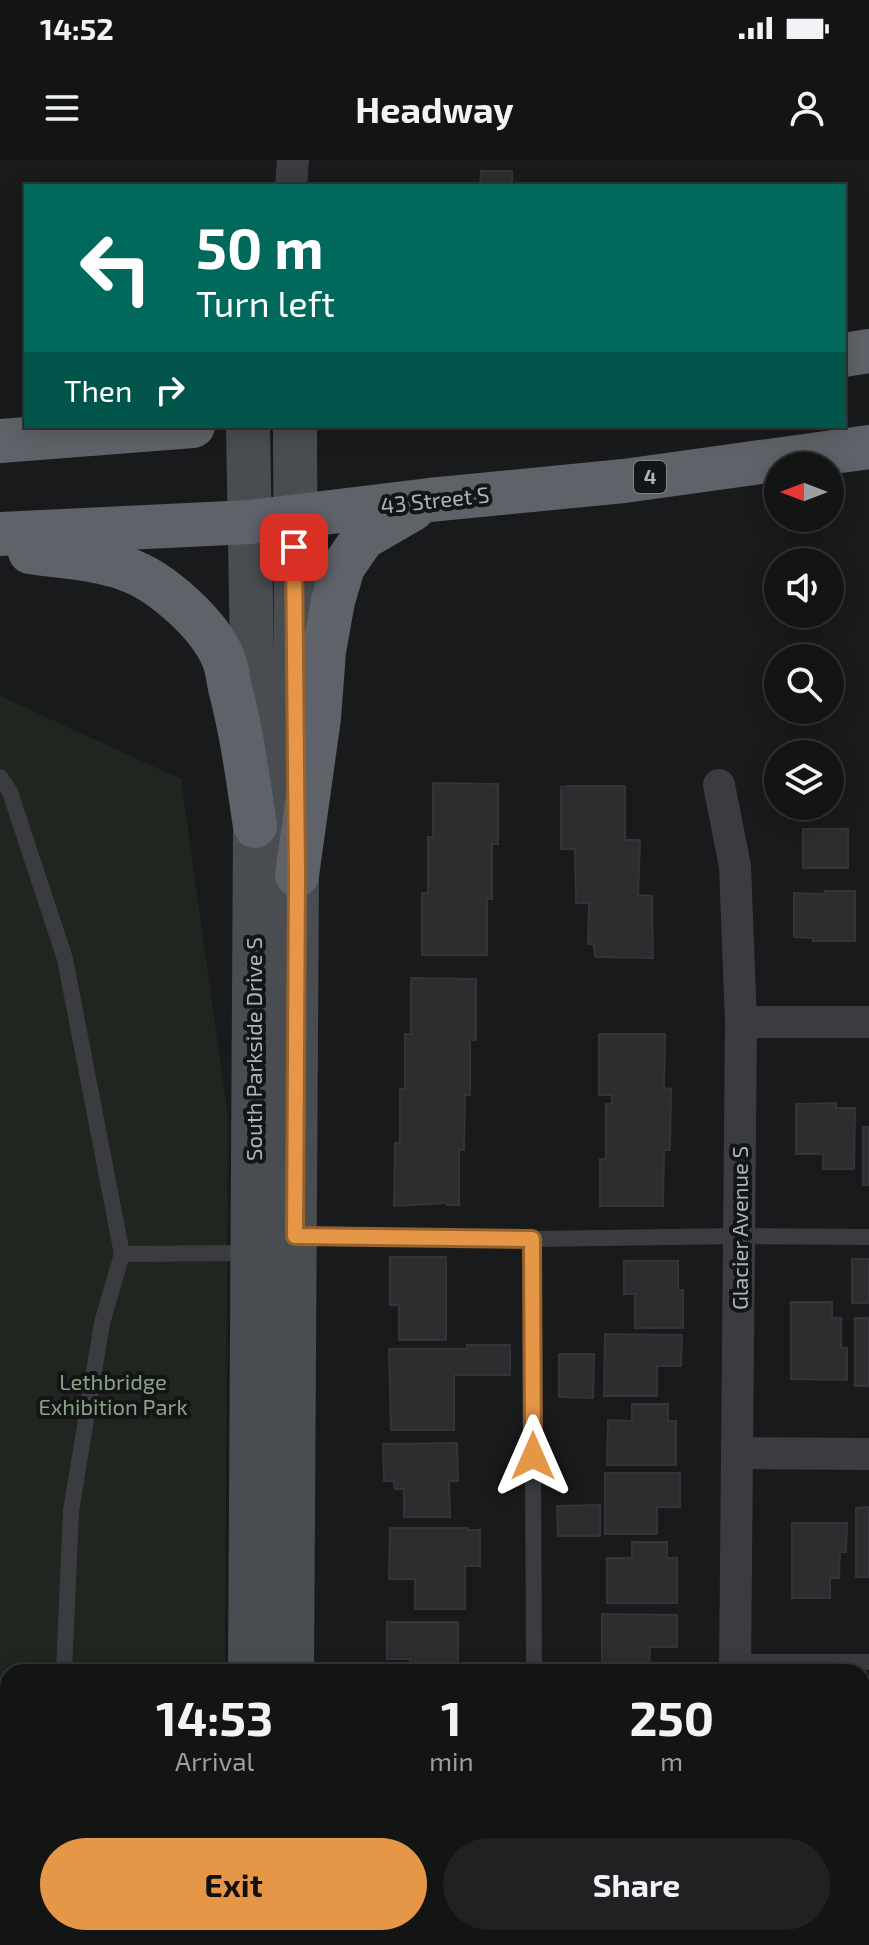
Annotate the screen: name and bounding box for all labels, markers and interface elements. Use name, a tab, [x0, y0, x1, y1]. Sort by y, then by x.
text: 14:52	[40, 10, 114, 46]
icon: menu	[40, 86, 84, 130]
icon: person	[785, 86, 829, 130]
text: Headway	[355, 87, 514, 130]
text: 50 m	[196, 213, 324, 280]
icon: left	[64, 216, 168, 320]
text: Turn left	[196, 281, 335, 324]
icon: right	[148, 368, 192, 412]
text: Then	[64, 372, 132, 408]
north arrow	[764, 452, 844, 532]
map controls	[764, 452, 844, 820]
road number: 4	[634, 461, 666, 493]
street label: 43 Street S	[379, 480, 490, 518]
pin	[260, 513, 328, 581]
icon: arrive	[272, 525, 316, 569]
button: sound	[764, 548, 844, 628]
button: search	[764, 644, 844, 724]
button: layers	[764, 740, 844, 820]
street label: South Parkside Drive S	[240, 937, 266, 1161]
street label: Glacier Avenue S	[726, 1146, 752, 1310]
park label: Lethbridge Exhibition Park	[38, 1368, 188, 1419]
position arrow	[491, 1414, 575, 1498]
text: 14:53	[156, 1688, 273, 1746]
text: 1	[441, 1688, 462, 1746]
text: 250	[629, 1688, 714, 1746]
text: Arrival	[175, 1745, 254, 1776]
text: min	[429, 1745, 474, 1776]
text: m	[660, 1745, 683, 1776]
button: Exit	[40, 1838, 427, 1930]
button: Share	[443, 1838, 830, 1930]

